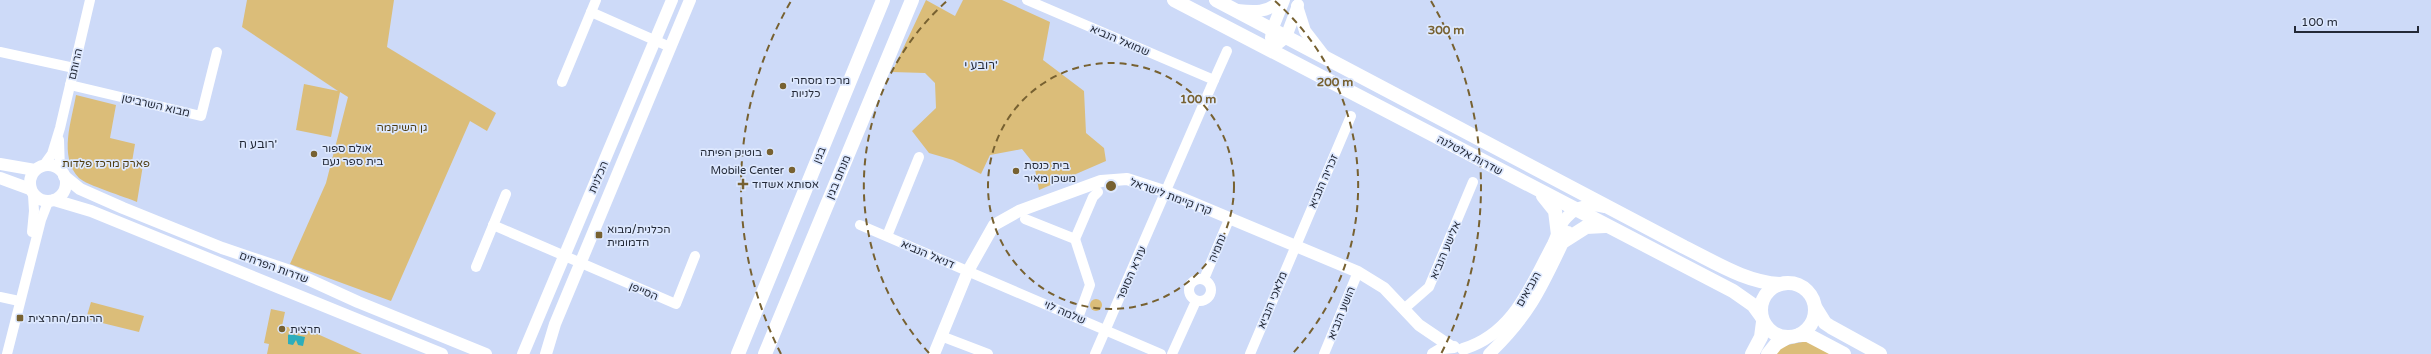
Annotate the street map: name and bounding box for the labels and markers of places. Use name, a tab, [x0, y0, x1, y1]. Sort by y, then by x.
place label: מרכז מסחרי כלניות	[791, 74, 850, 100]
marker: מרכז מסחרי כלניות	[778, 81, 788, 91]
place label: אולם ספור בית ספר נעם	[322, 142, 383, 168]
place label: בוטיק הפיתה	[700, 146, 762, 159]
marker: בוטיק הפיתה	[765, 147, 775, 157]
marker: אולם ספור בית ספר נעם	[309, 149, 319, 159]
place label: בית כנסת משכן מאיר	[1024, 159, 1076, 185]
place label: Mobile Center	[711, 164, 785, 177]
marker: Mobile Center	[787, 165, 797, 175]
marker: בית כנסת משכן מאיר	[1011, 166, 1021, 176]
marker: אסותא אשדוד	[737, 178, 749, 190]
place label: אסותא אשדוד	[752, 178, 819, 191]
centre of rings	[1104, 179, 1118, 193]
place label: הכלנית/מבוא הדמומית	[607, 223, 670, 249]
marker: הכלנית/מבוא הדמומית	[594, 230, 604, 240]
place label: הרותם/החרצית	[28, 312, 103, 325]
marker: הרותם/החרצית	[15, 313, 25, 323]
place label: חרצית	[290, 323, 321, 336]
marker: חרצית	[277, 324, 287, 334]

